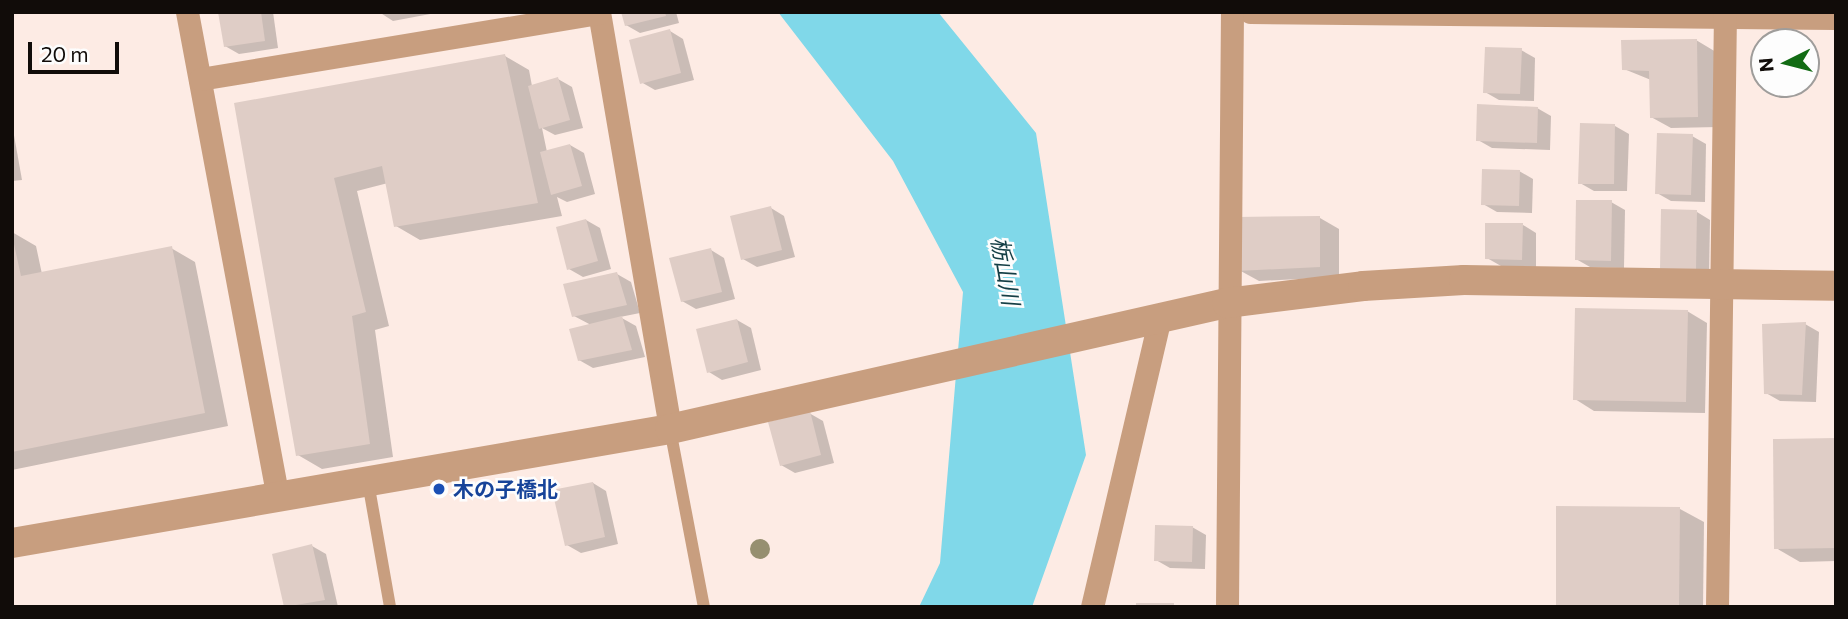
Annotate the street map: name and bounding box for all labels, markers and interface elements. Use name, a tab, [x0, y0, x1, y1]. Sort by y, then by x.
scale bar	[32, 28, 122, 72]
north arrow	[1750, 28, 1820, 98]
text: 20 m	[41, 41, 89, 66]
text: N	[1753, 57, 1778, 73]
water label: 栃山川	[986, 235, 1026, 307]
place label: 木の子橋北	[453, 476, 558, 502]
marker: 木の子橋北	[431, 481, 447, 497]

